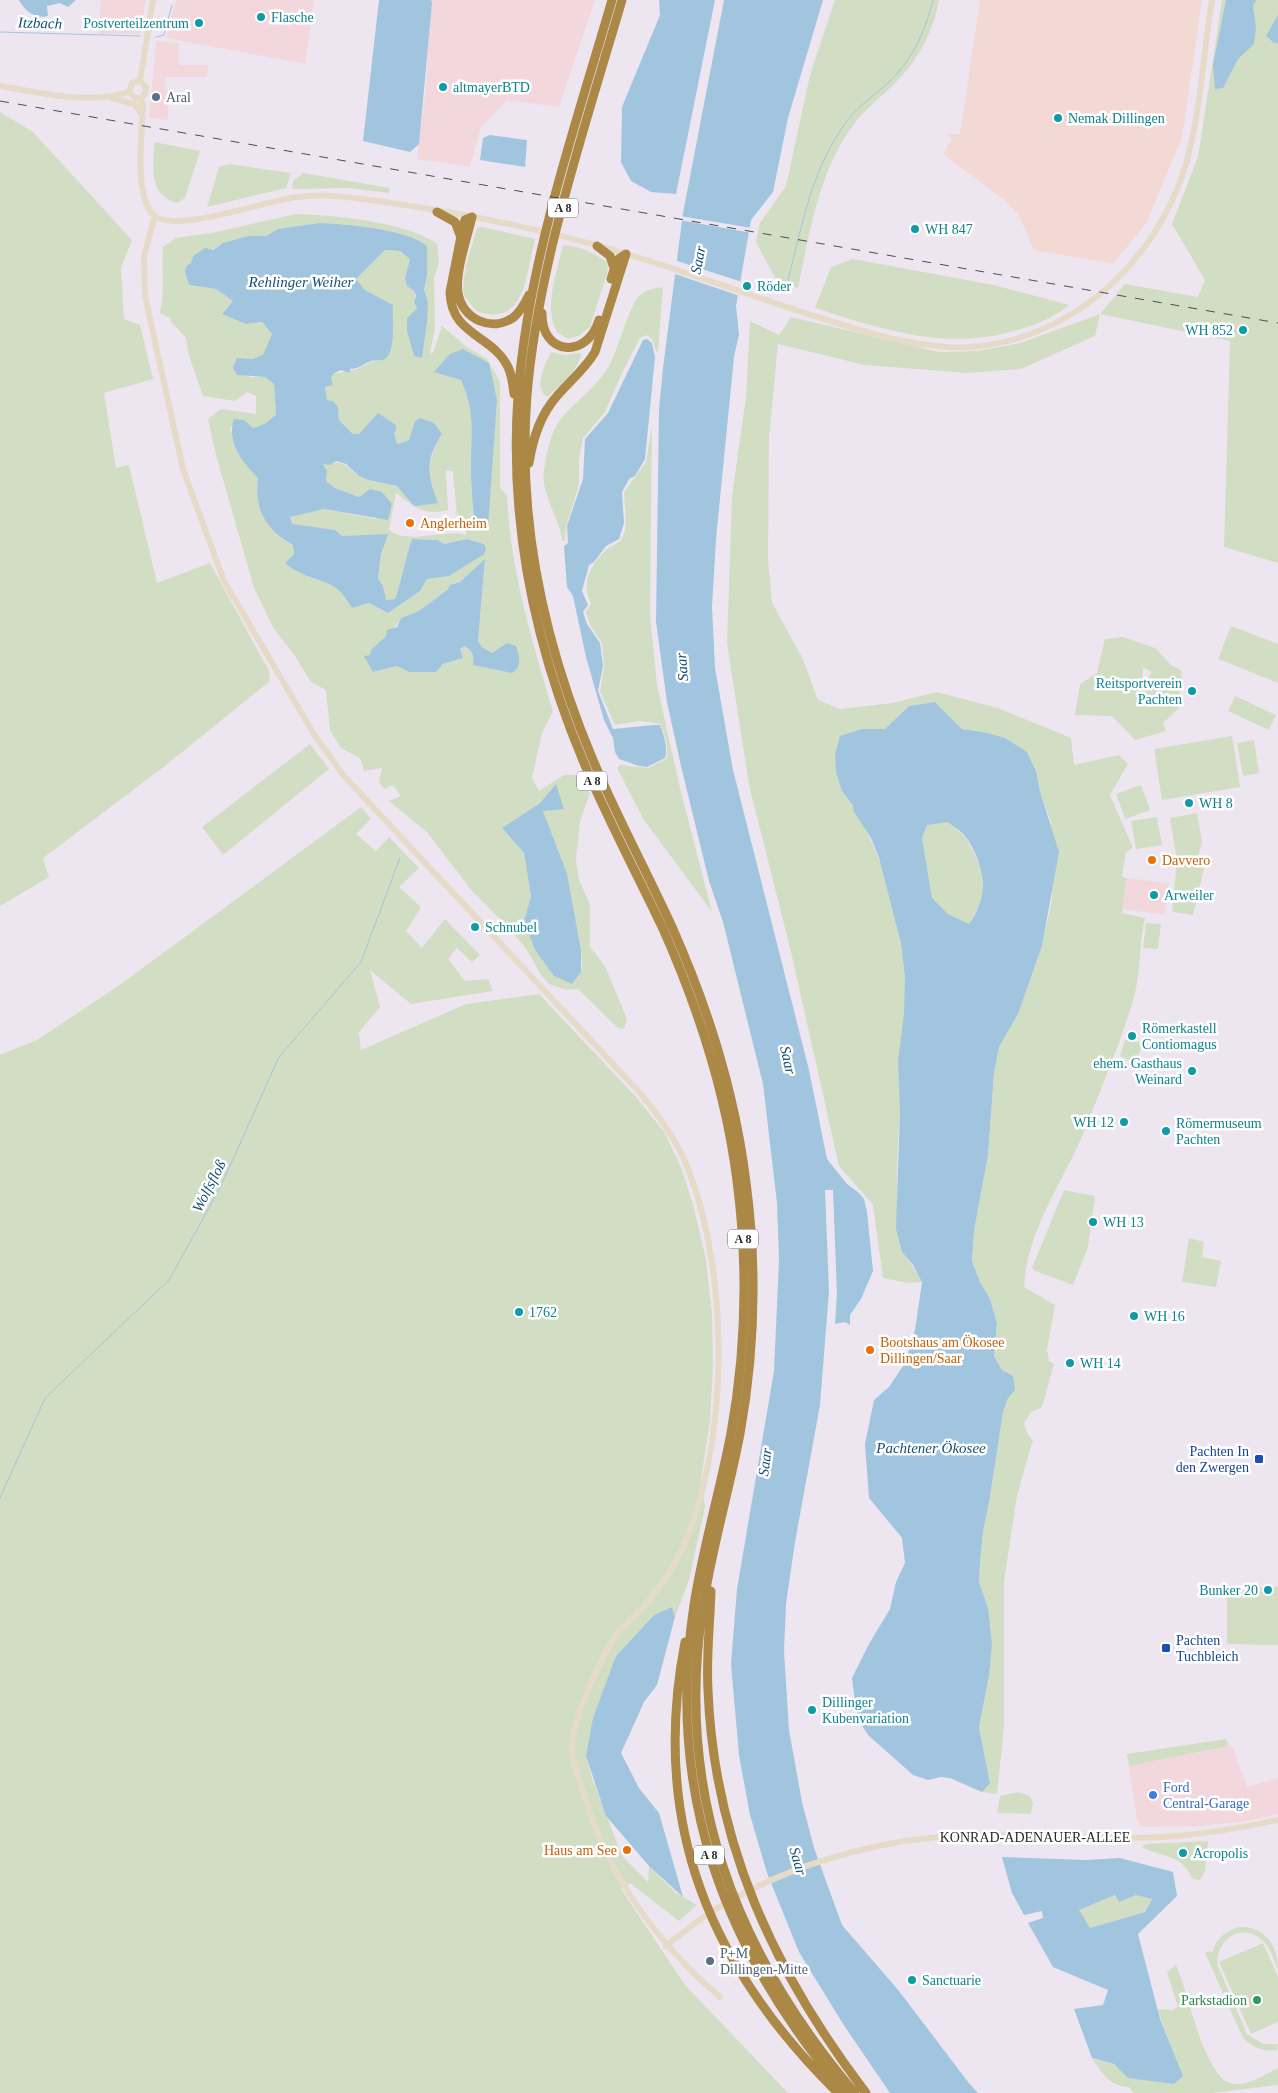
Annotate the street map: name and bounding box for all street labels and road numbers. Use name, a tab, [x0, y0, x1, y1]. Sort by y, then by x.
road number: A 8	[548, 198, 578, 218]
road number: A 8	[577, 771, 607, 790]
road number: A 8	[728, 1230, 758, 1248]
street label: KONRAD-ADENAUER-ALLEE	[940, 1830, 1130, 1845]
road number: A 8	[694, 1846, 724, 1864]

